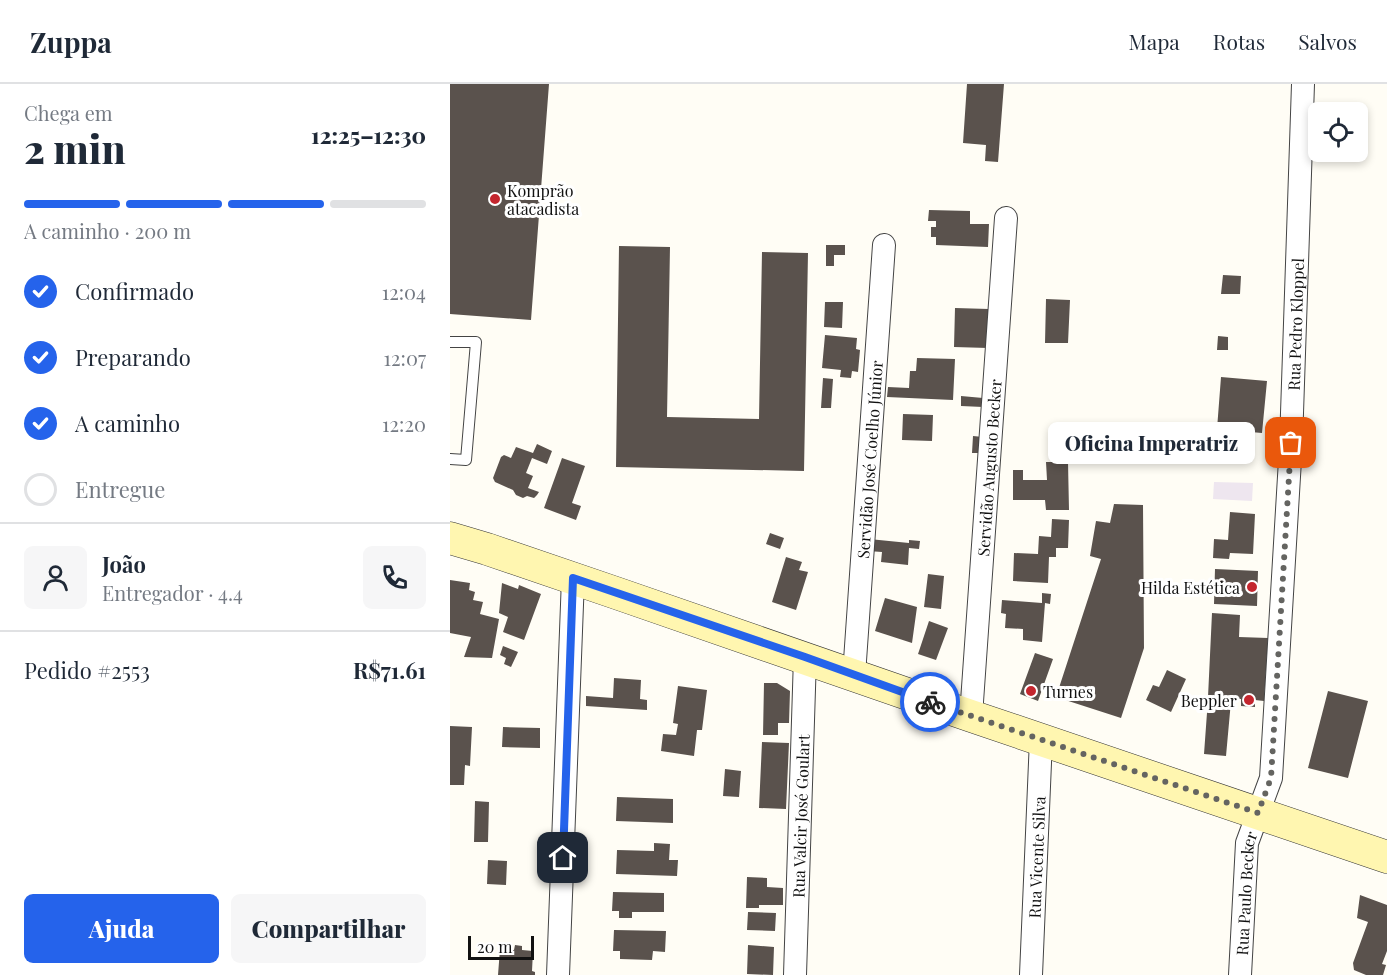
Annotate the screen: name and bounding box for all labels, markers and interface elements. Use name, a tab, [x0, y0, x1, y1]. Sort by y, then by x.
text: Zuppa	[30, 23, 112, 60]
text: Mapa	[1129, 27, 1180, 55]
text: Rotas	[1213, 27, 1265, 55]
text: Salvos	[1298, 27, 1357, 55]
text: Chega em	[24, 99, 113, 126]
map controls	[1308, 102, 1368, 162]
button: locate	[1308, 102, 1368, 162]
text: 12:25–12:30	[311, 120, 426, 150]
text: 2 min	[24, 122, 126, 174]
place label: Komprão atacadista	[507, 180, 579, 219]
marker: Komprão atacadista	[488, 192, 502, 206]
text: A caminho · 200 m	[24, 217, 191, 244]
street label: Rua Pedro Kloppel	[1282, 257, 1308, 391]
icon: check	[24, 275, 57, 308]
text: Confirmado	[75, 276, 194, 306]
text: 12:04	[382, 278, 426, 305]
icon: check	[24, 341, 57, 374]
text: Preparando	[75, 342, 191, 372]
text: 12:07	[384, 344, 426, 371]
street label: Servidão José Coelho Júnior	[852, 360, 886, 559]
street label: Servidão Augusto Becker	[972, 378, 1005, 557]
icon: check	[24, 407, 57, 440]
text: A caminho	[75, 408, 180, 438]
text: 12:20	[382, 410, 426, 437]
pin	[1265, 417, 1316, 468]
callout: Oficina Imperatriz	[1048, 422, 1255, 464]
icon: bag	[1274, 426, 1307, 459]
text: Oficina Imperatriz	[1065, 429, 1238, 456]
text: Entregue	[75, 474, 165, 504]
button: person	[24, 546, 87, 609]
button: phone	[363, 546, 426, 609]
text: João	[102, 549, 146, 579]
place label: Hilda Estética	[1141, 577, 1240, 598]
text: Entregador · 4.4	[102, 579, 243, 606]
marker: Hilda Estética	[1245, 580, 1259, 594]
text: Pedido #2553	[24, 655, 150, 685]
text: R$71.61	[353, 655, 426, 685]
courier	[900, 672, 960, 732]
place label: Turnes	[1043, 681, 1093, 702]
marker: Turnes	[1024, 684, 1038, 698]
icon: bike	[914, 686, 947, 719]
place label: Beppler	[1181, 690, 1237, 711]
marker: Beppler	[1242, 693, 1256, 707]
street label: Rua Valcir José Goulart	[787, 734, 813, 898]
street label: Rua Vicente Silva	[1023, 796, 1049, 919]
street label: Rua Paulo Becker	[1231, 828, 1261, 956]
pin	[537, 832, 588, 883]
icon: home	[546, 841, 579, 874]
button: Ajuda	[24, 894, 219, 963]
button: Compartilhar	[231, 894, 426, 963]
scale bar	[468, 933, 534, 960]
text: 20 m	[477, 936, 512, 957]

